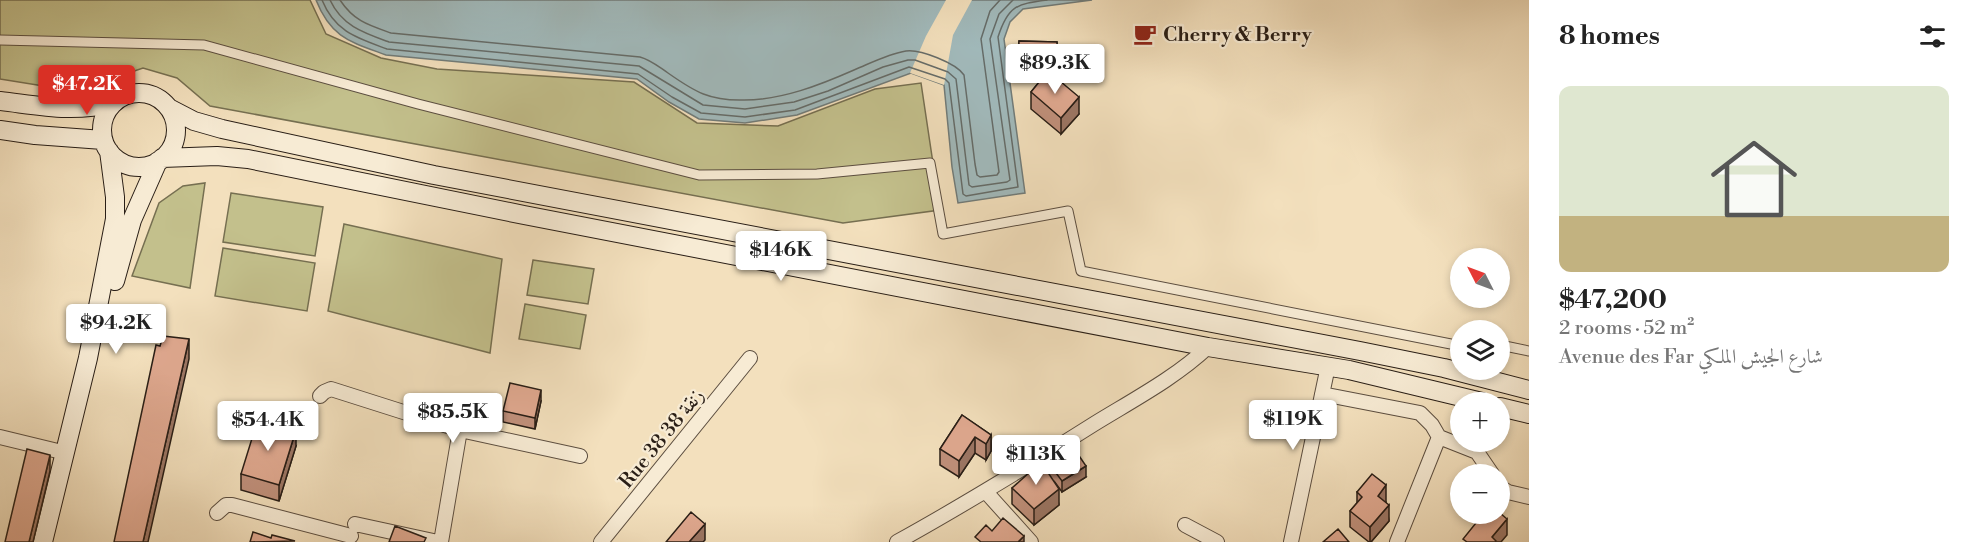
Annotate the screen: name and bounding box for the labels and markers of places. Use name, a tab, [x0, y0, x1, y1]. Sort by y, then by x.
cafe icon: Cherry & Berry	[1132, 21, 1158, 47]
place label: Cherry & Berry	[1163, 23, 1313, 48]
pin: $89.3K	[1006, 44, 1104, 95]
pin: $47.2K	[38, 65, 136, 116]
pin: $146K	[739, 231, 823, 282]
pin: $94.2K	[67, 304, 165, 355]
pin: $85.5K	[404, 393, 502, 444]
pin: $119K	[1251, 400, 1335, 451]
pin: $54.4K	[219, 401, 317, 452]
pin: $113K	[994, 435, 1078, 486]

